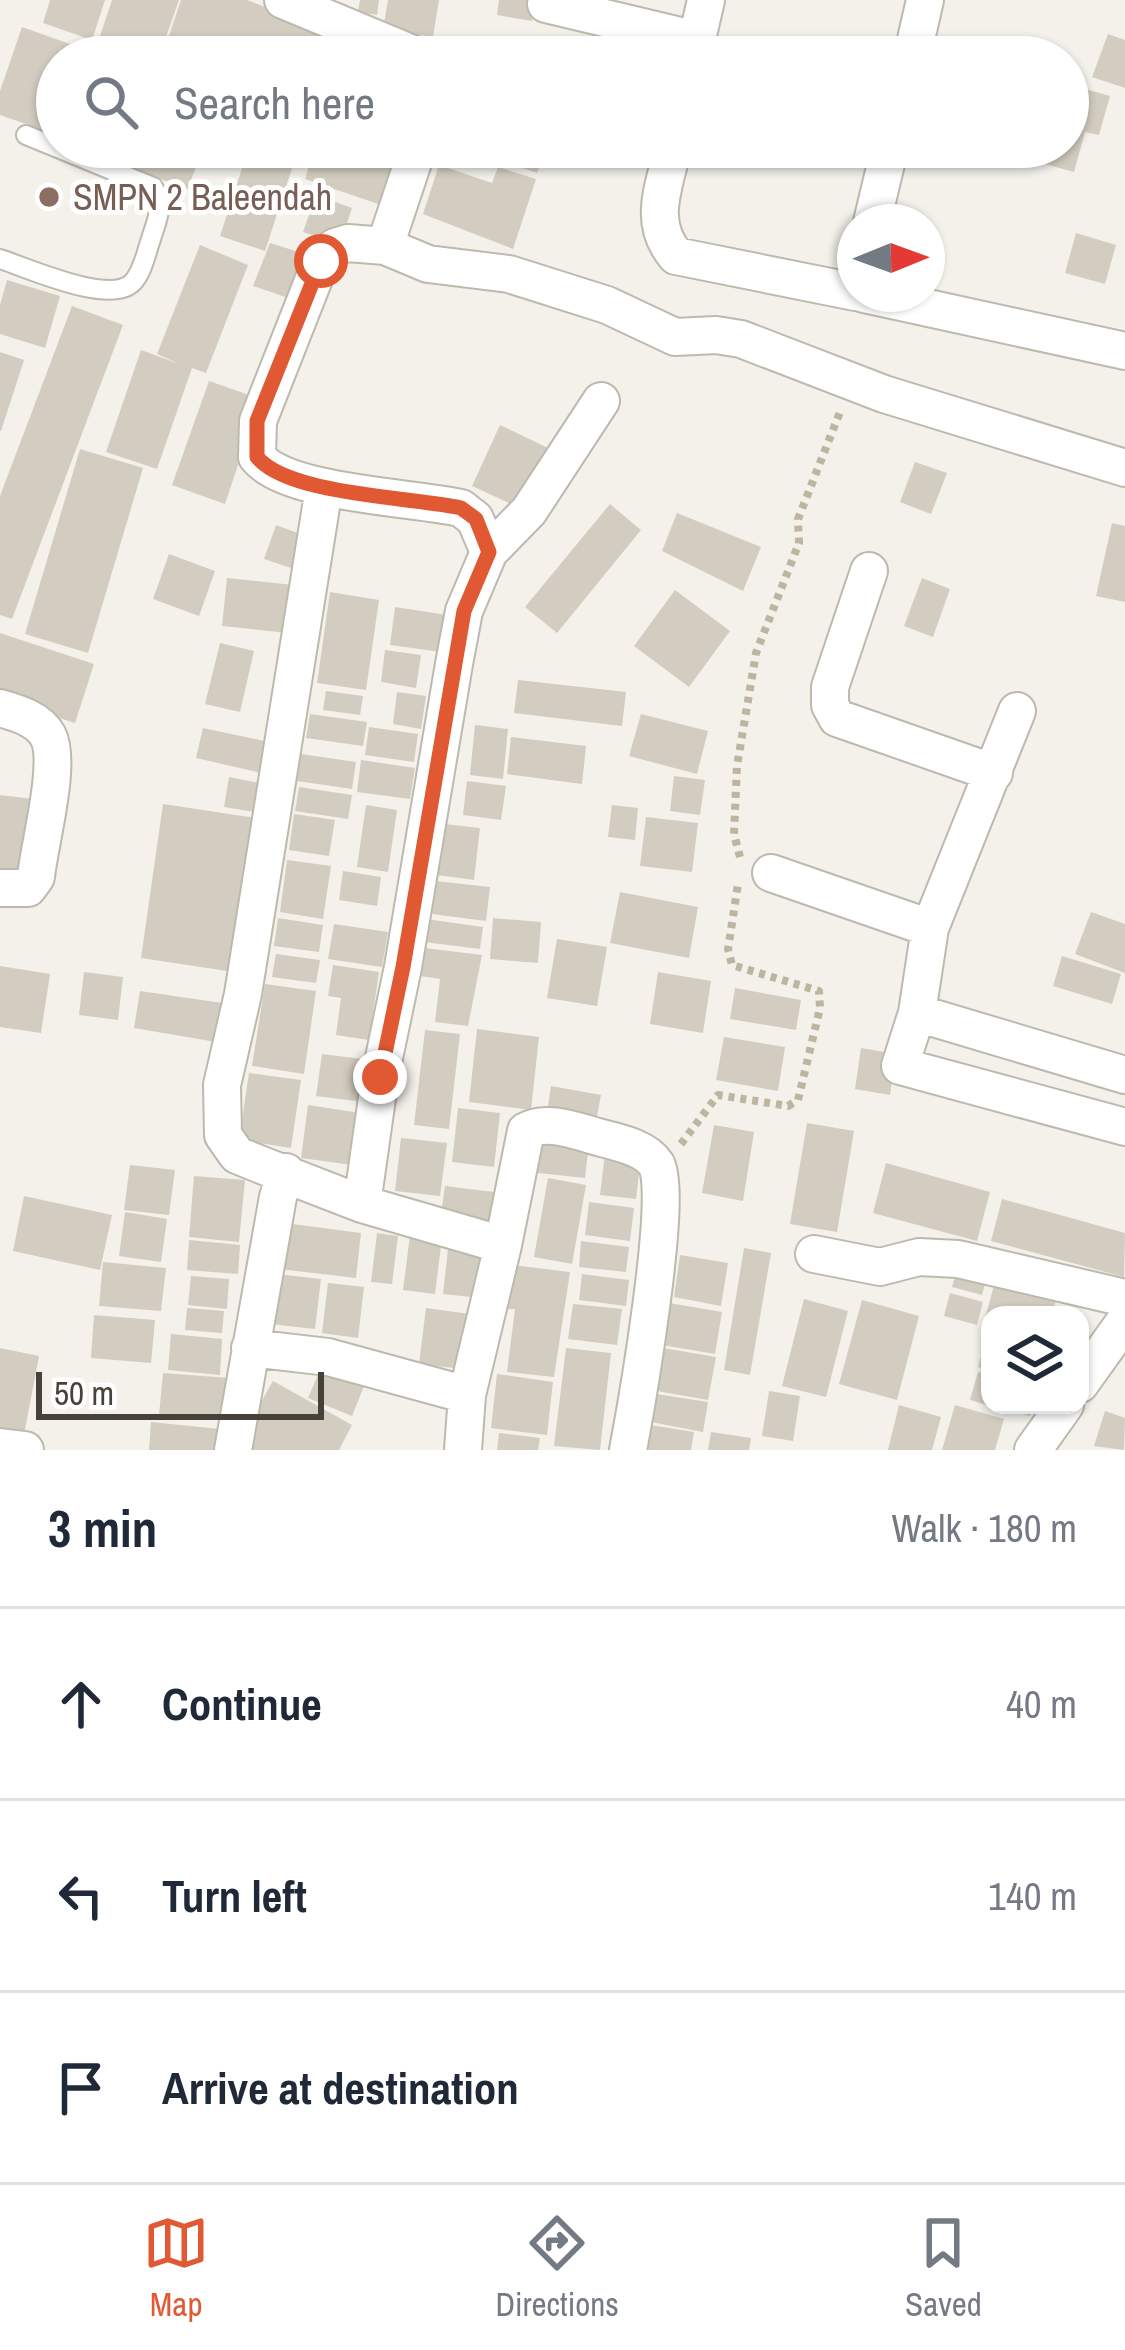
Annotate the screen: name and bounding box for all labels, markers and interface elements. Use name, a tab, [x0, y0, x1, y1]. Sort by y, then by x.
search box	[36, 36, 1089, 168]
icon: search	[78, 69, 144, 135]
text: Search here	[174, 72, 375, 133]
place label: SMPN 2 Baleendah	[73, 173, 332, 221]
marker: SMPN 2 Baleendah	[36, 184, 62, 210]
north arrow	[837, 204, 945, 312]
route start	[294, 234, 348, 288]
route end	[353, 1050, 407, 1104]
map controls	[981, 1306, 1089, 1414]
button: layers	[981, 1306, 1089, 1414]
scale bar	[36, 1366, 324, 1419]
text: 50 m	[54, 1371, 114, 1415]
text: 3 min	[48, 1494, 157, 1563]
text: Walk · 180 m	[892, 1502, 1077, 1554]
icon: ahead	[48, 1671, 114, 1737]
text: Continue	[162, 1673, 322, 1734]
text: 40 m	[1006, 1678, 1077, 1730]
icon: left	[48, 1863, 114, 1929]
text: Turn left	[162, 1865, 307, 1926]
text: 140 m	[988, 1870, 1077, 1922]
icon: arrive	[48, 2055, 114, 2121]
text: Arrive at destination	[162, 2057, 519, 2118]
tab: Map	[143, 2210, 209, 2326]
tab: Directions	[495, 2210, 619, 2326]
tab: Saved	[905, 2210, 982, 2326]

